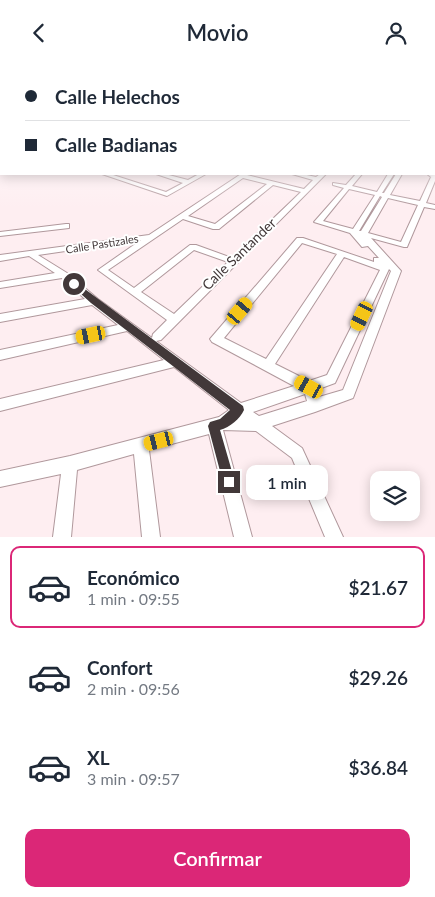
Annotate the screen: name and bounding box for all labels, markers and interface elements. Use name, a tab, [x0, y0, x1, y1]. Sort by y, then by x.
icon: back	[25, 19, 53, 47]
text: Movio	[186, 19, 249, 46]
icon: person	[382, 19, 410, 47]
text: Calle Helechos	[55, 85, 180, 108]
text: Calle Badianas	[55, 133, 177, 156]
street label: Calle Santander	[198, 214, 279, 293]
street label: Calle Pastizales	[65, 231, 140, 256]
route start	[63, 273, 85, 295]
car	[224, 295, 255, 327]
car	[348, 299, 375, 333]
car	[74, 325, 107, 345]
car	[292, 373, 325, 401]
car	[142, 430, 175, 452]
callout: 1 min	[246, 465, 329, 499]
route end	[218, 471, 240, 493]
map controls	[370, 471, 420, 521]
button: layers	[370, 471, 420, 521]
text: 1 min	[267, 473, 307, 492]
icon: car	[27, 565, 72, 610]
text: Económico	[87, 566, 180, 589]
text: $21.67	[348, 576, 408, 599]
text: 1 min · 09:55	[87, 589, 180, 608]
icon: car	[27, 655, 72, 700]
text: Confort	[87, 656, 152, 679]
text: $29.26	[348, 666, 408, 689]
text: 2 min · 09:56	[87, 679, 180, 698]
icon: car	[27, 745, 72, 790]
text: XL	[87, 746, 110, 769]
text: $36.84	[348, 756, 408, 779]
text: 3 min · 09:57	[87, 769, 180, 788]
button: Confirmar	[25, 829, 410, 887]

